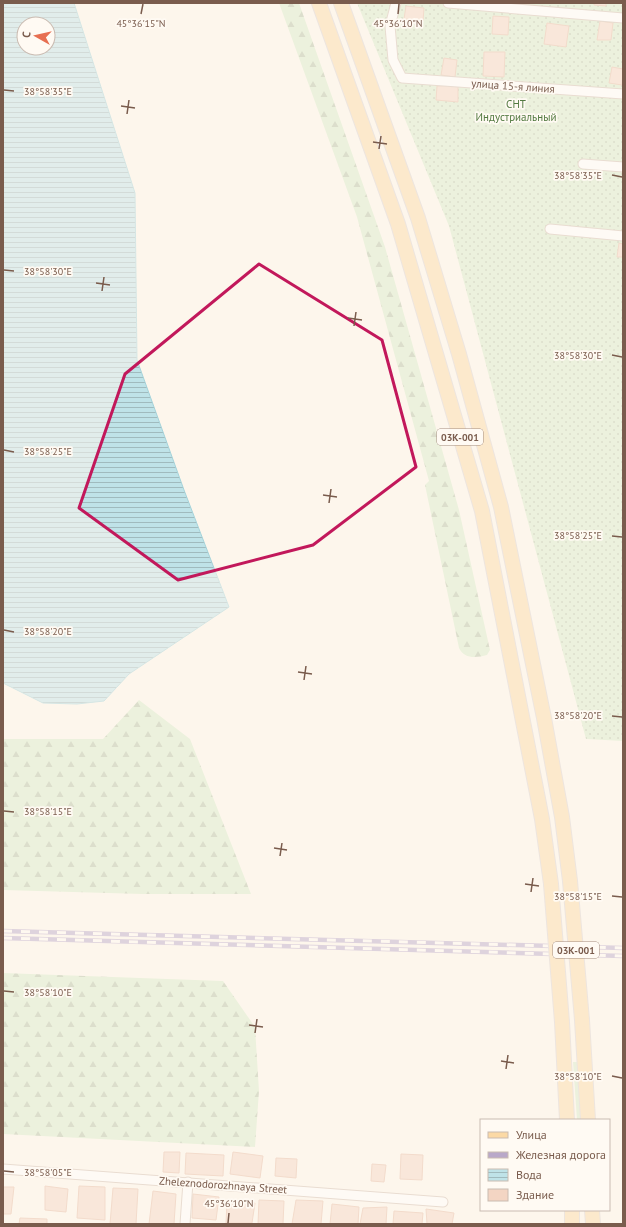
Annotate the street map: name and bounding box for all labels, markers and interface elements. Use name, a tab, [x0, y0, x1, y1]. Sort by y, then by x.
north arrow	[16, 16, 56, 56]
text: 45°36'15"N	[116, 17, 166, 30]
text: 45°36'10"N	[373, 17, 423, 30]
text: С	[19, 31, 33, 39]
street label: улица 15-я линия	[471, 76, 555, 96]
text: 38°58'35"E	[24, 85, 72, 98]
park label: СНТ Индустриальный	[476, 97, 556, 124]
text: 38°58'35"E	[554, 169, 602, 182]
text: 38°58'30"E	[24, 265, 72, 278]
text: 38°58'30"E	[554, 349, 602, 362]
road number: 03К-001	[437, 429, 483, 445]
text: 38°58'25"E	[24, 445, 72, 458]
text: 38°58'25"E	[554, 529, 602, 542]
text: 38°58'20"E	[24, 625, 72, 638]
text: 38°58'20"E	[554, 709, 602, 722]
text: 38°58'15"E	[24, 805, 72, 818]
text: 38°58'15"E	[554, 890, 602, 903]
road number: 03К-001	[553, 942, 599, 958]
text: 38°58'10"E	[24, 986, 72, 999]
text: 38°58'10"E	[554, 1070, 602, 1083]
legend	[480, 1119, 610, 1211]
text: Улица	[516, 1127, 547, 1142]
text: Железная дорога	[515, 1147, 606, 1162]
text: 38°58'05"E	[24, 1166, 72, 1179]
text: Вода	[516, 1167, 542, 1182]
street label: Zheleznodorozhnaya Street	[158, 1174, 288, 1196]
text: Здание	[516, 1187, 554, 1202]
text: 45°36'10"N	[204, 1197, 254, 1210]

